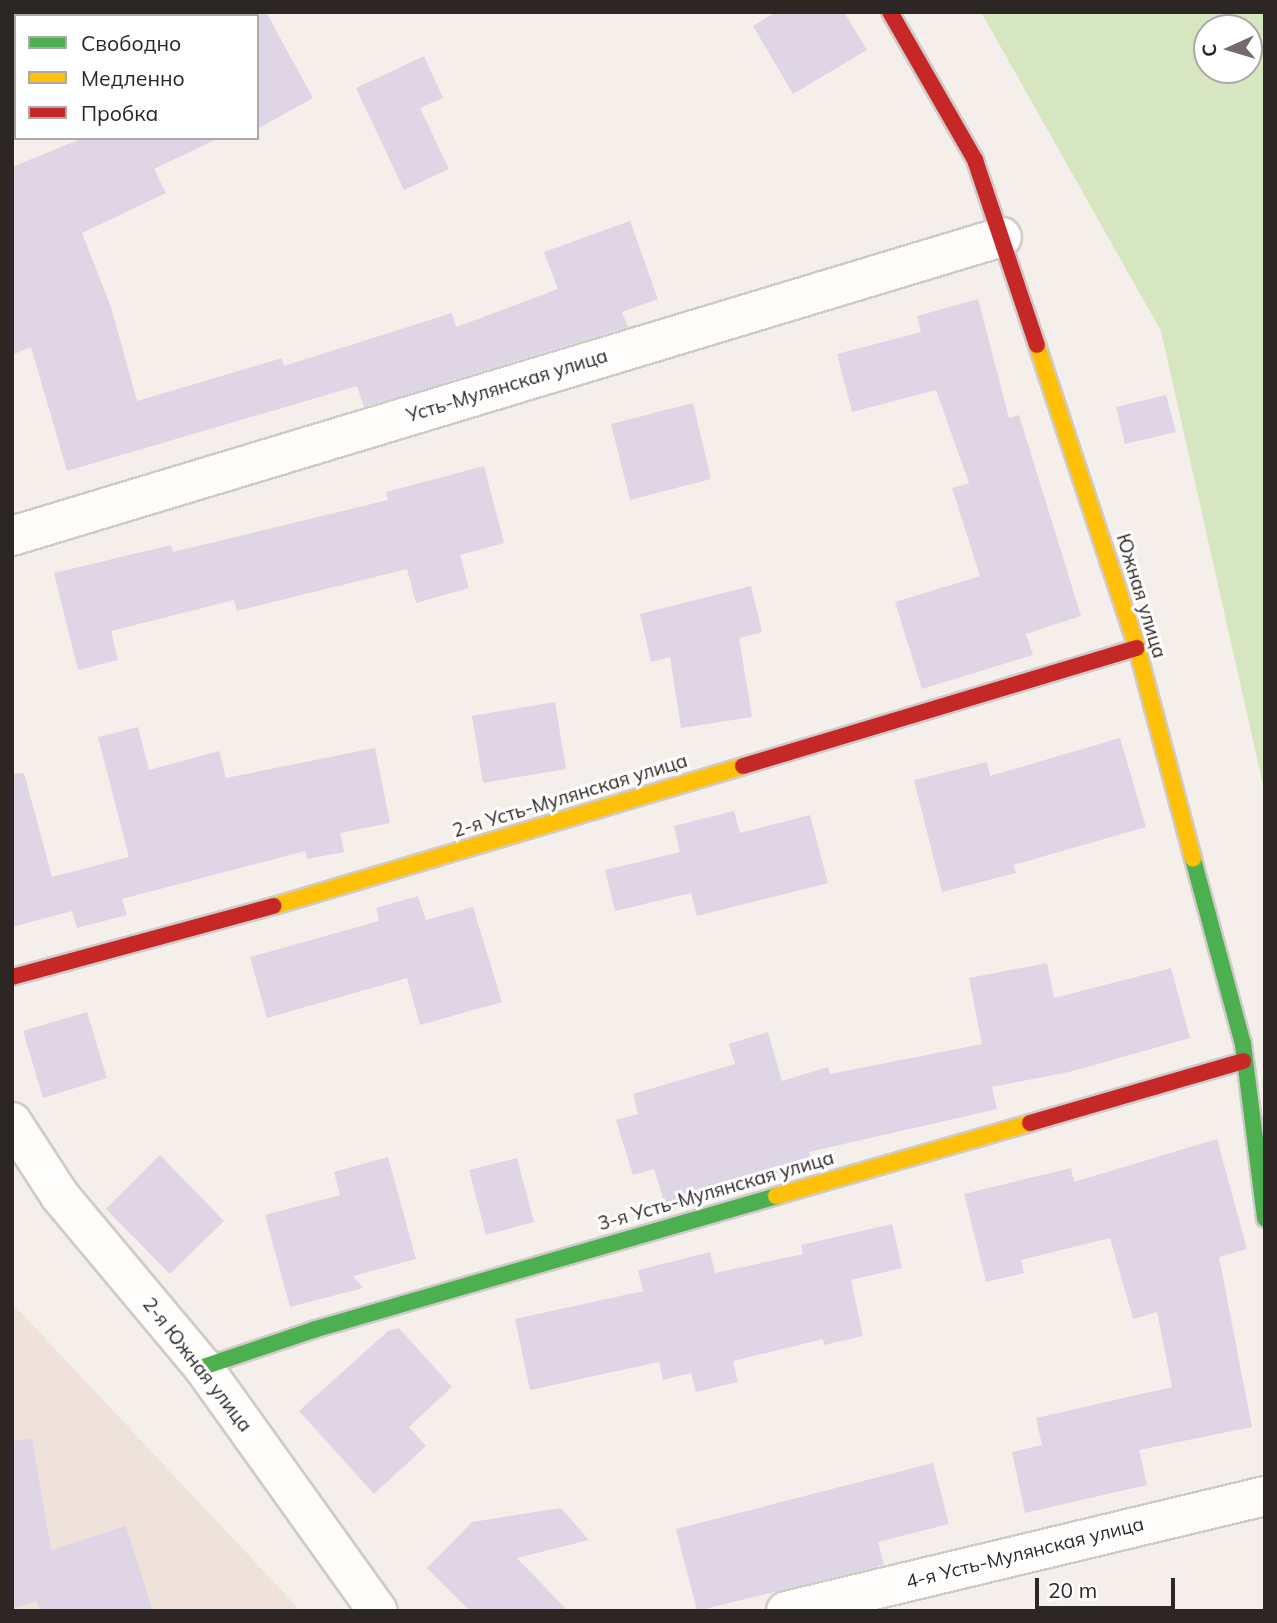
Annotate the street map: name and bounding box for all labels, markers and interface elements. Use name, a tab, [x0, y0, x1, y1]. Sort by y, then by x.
legend	[14, 14, 259, 140]
north arrow	[1193, 14, 1263, 84]
text: Свободно	[81, 30, 181, 56]
text: С	[1197, 43, 1221, 58]
text: Медленно	[81, 65, 185, 91]
text: Пробка	[81, 100, 158, 126]
street label: Усть-Мулянская улица	[404, 344, 610, 428]
street label: Южная улица	[1111, 531, 1171, 661]
street label: 2-я Усть-Мулянская улица	[450, 749, 690, 843]
street label: 3-я Усть-Мулянская улица	[595, 1146, 837, 1236]
street label: 2-я Южная улица	[138, 1293, 256, 1437]
street label: 4-я Усть-Мулянская улица	[904, 1512, 1146, 1594]
scale bar	[1039, 1564, 1179, 1608]
text: 20 m	[1048, 1577, 1097, 1603]

